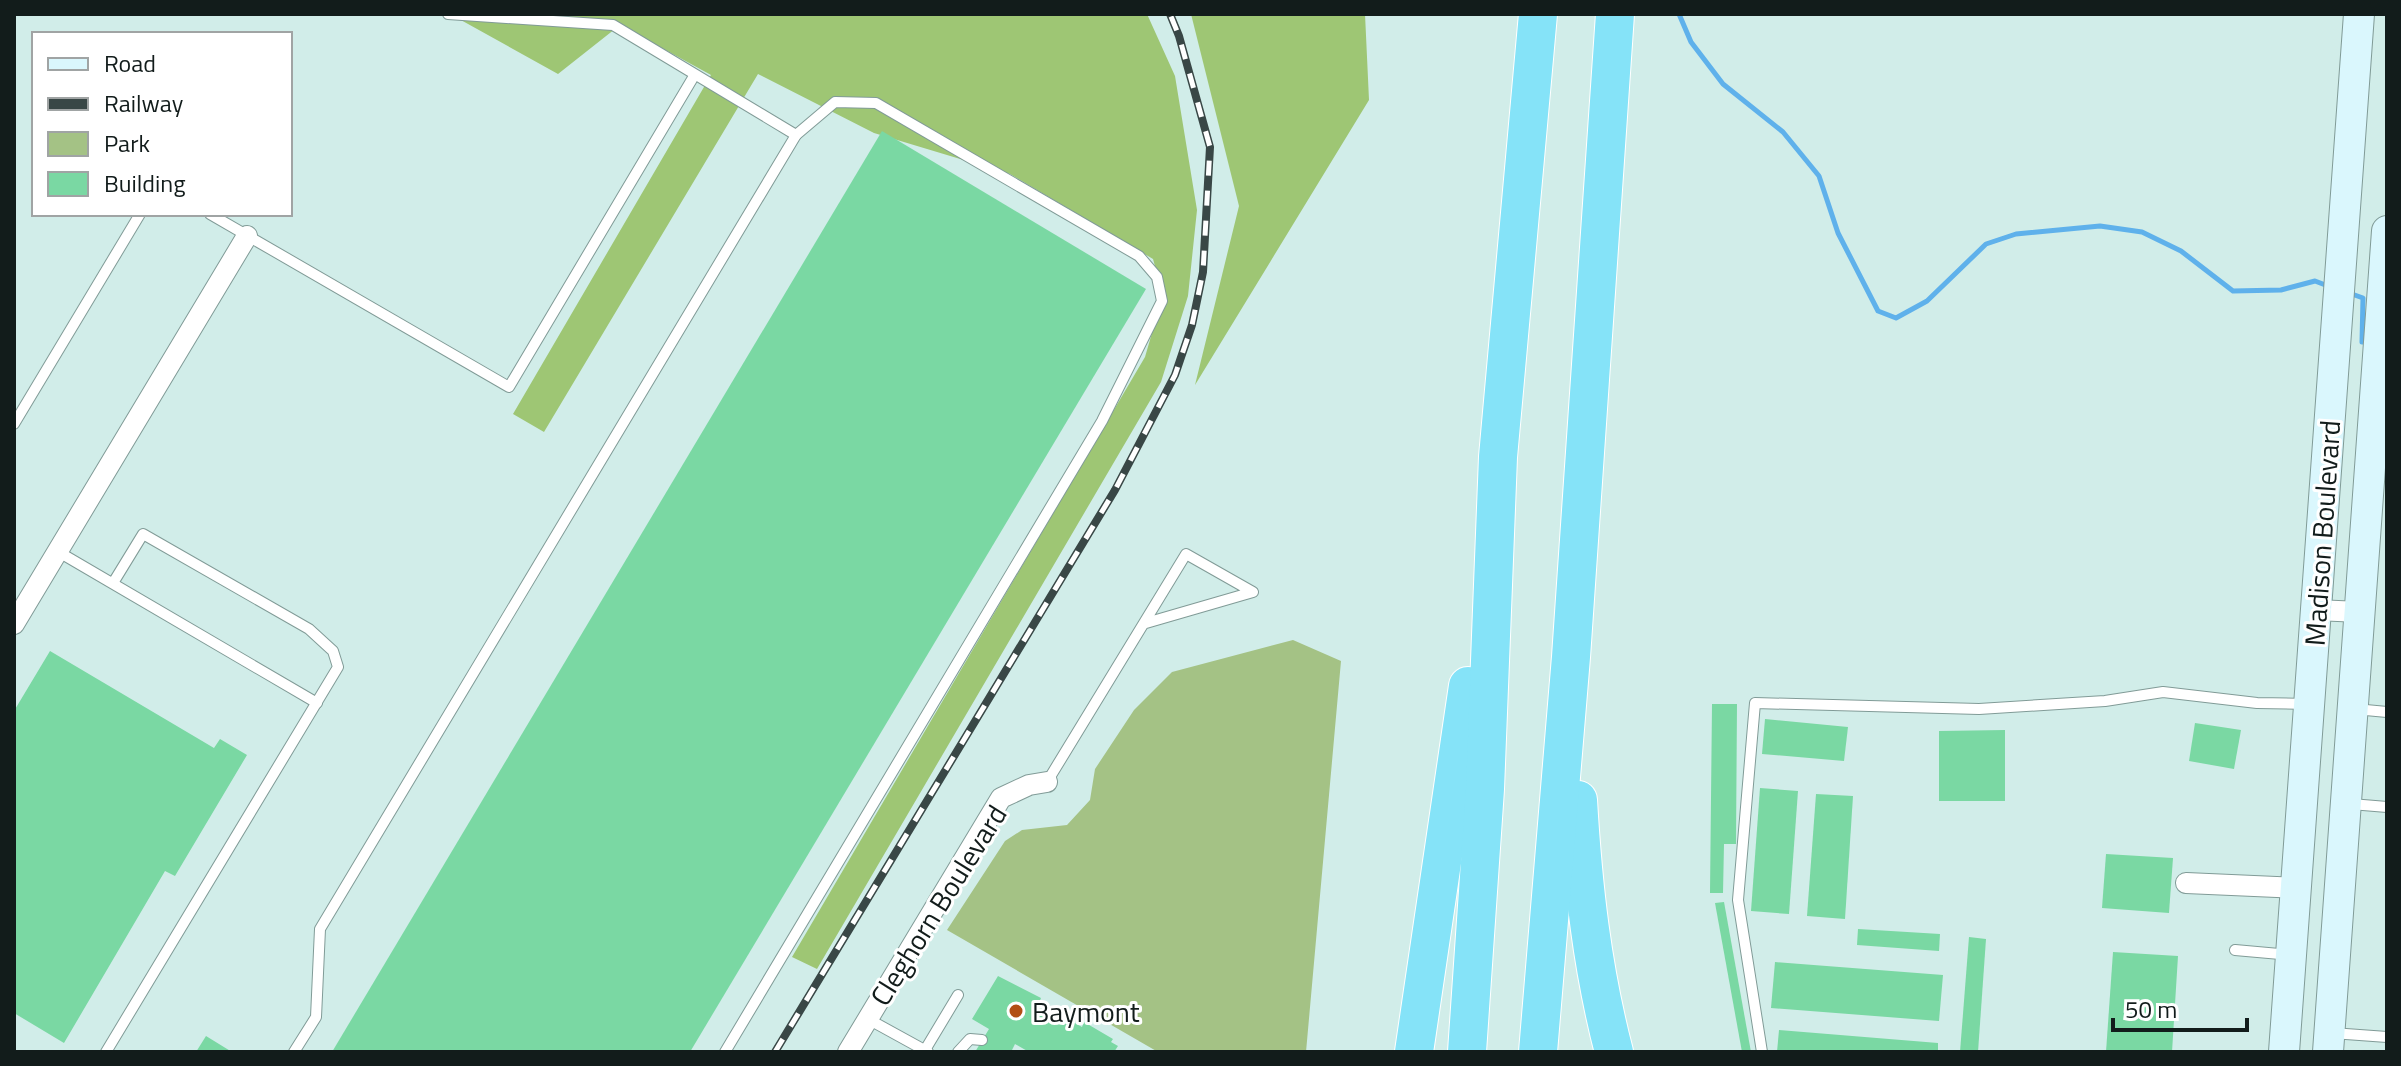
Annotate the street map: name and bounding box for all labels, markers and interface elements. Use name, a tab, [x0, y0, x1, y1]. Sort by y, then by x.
legend	[32, 32, 292, 216]
text: Road	[104, 45, 156, 81]
text: Railway	[104, 85, 184, 121]
text: Park	[104, 125, 150, 161]
text: Building	[104, 165, 186, 201]
street label: Madison Boulevard	[2293, 419, 2351, 647]
street label: Cleghorn Boulevard	[859, 796, 1017, 1014]
scale bar	[2113, 982, 2247, 1032]
place label: Baymont	[1032, 990, 1140, 1033]
text: 50 m	[2125, 991, 2177, 1027]
marker: Baymont	[1007, 1002, 1025, 1020]

